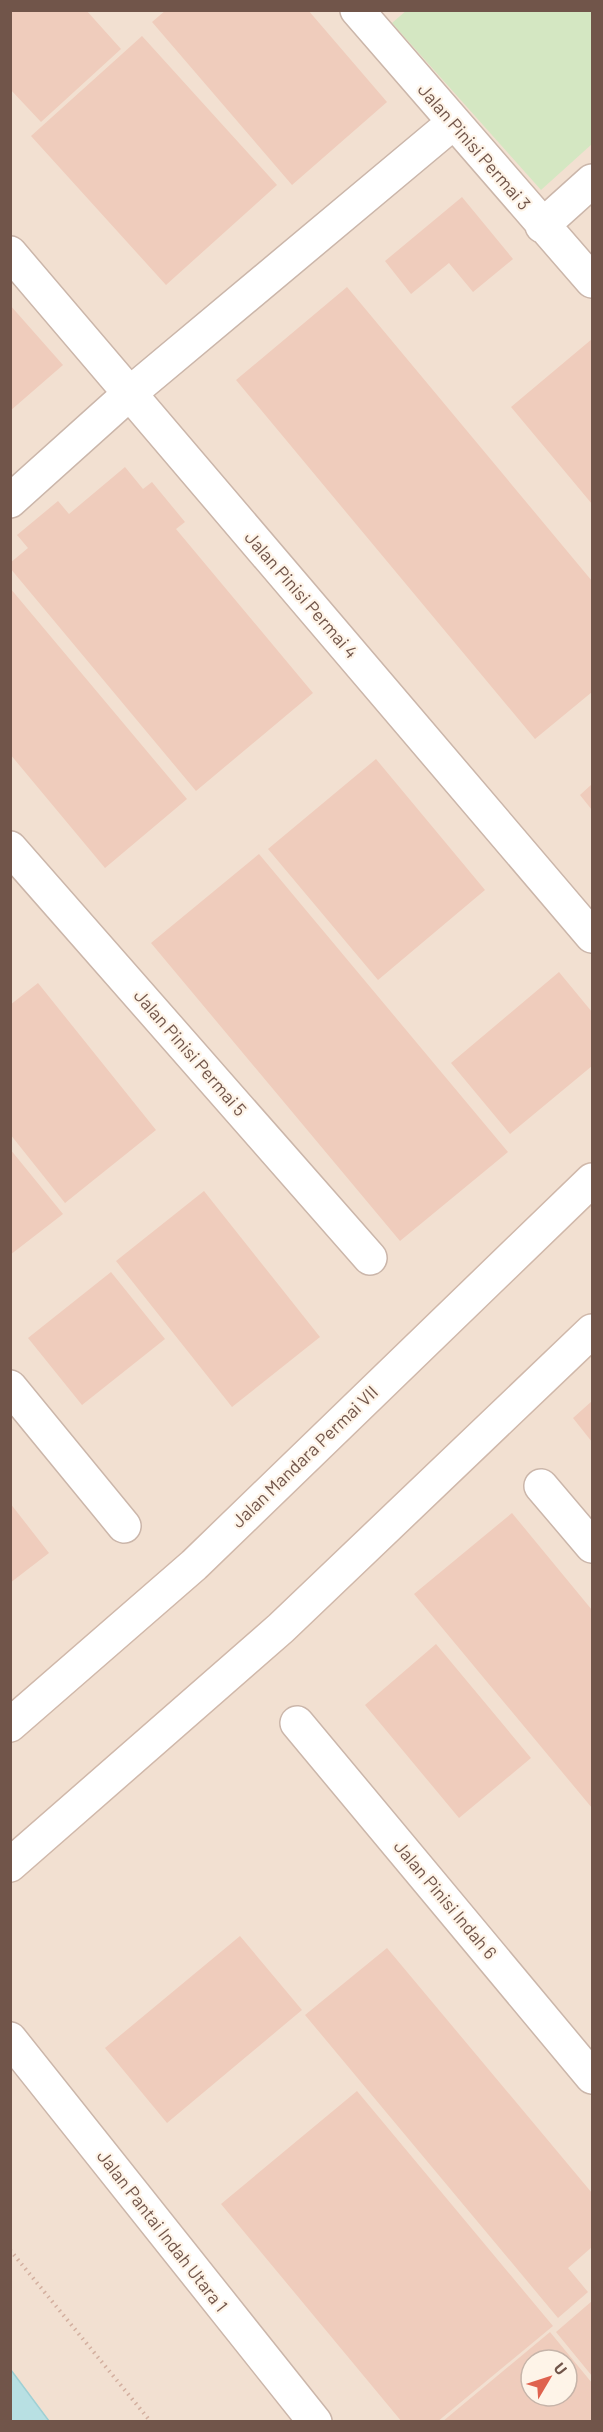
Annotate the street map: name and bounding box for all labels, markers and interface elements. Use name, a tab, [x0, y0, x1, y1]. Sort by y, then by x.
street label: Jalan Pinisi Permai 3	[414, 79, 536, 214]
street label: Jalan Pinisi Permai 4	[241, 526, 363, 662]
street label: Jalan Pinisi Permai 5	[130, 985, 252, 1120]
street label: Jalan Mandara Permai VII	[227, 1381, 382, 1532]
street label: Jalan Pinisi Indah 6	[390, 1835, 502, 1963]
street label: Jalan Pantai Indah Utara 1	[93, 2145, 233, 2316]
north arrow	[519, 2348, 579, 2408]
text: U	[550, 2358, 572, 2378]

